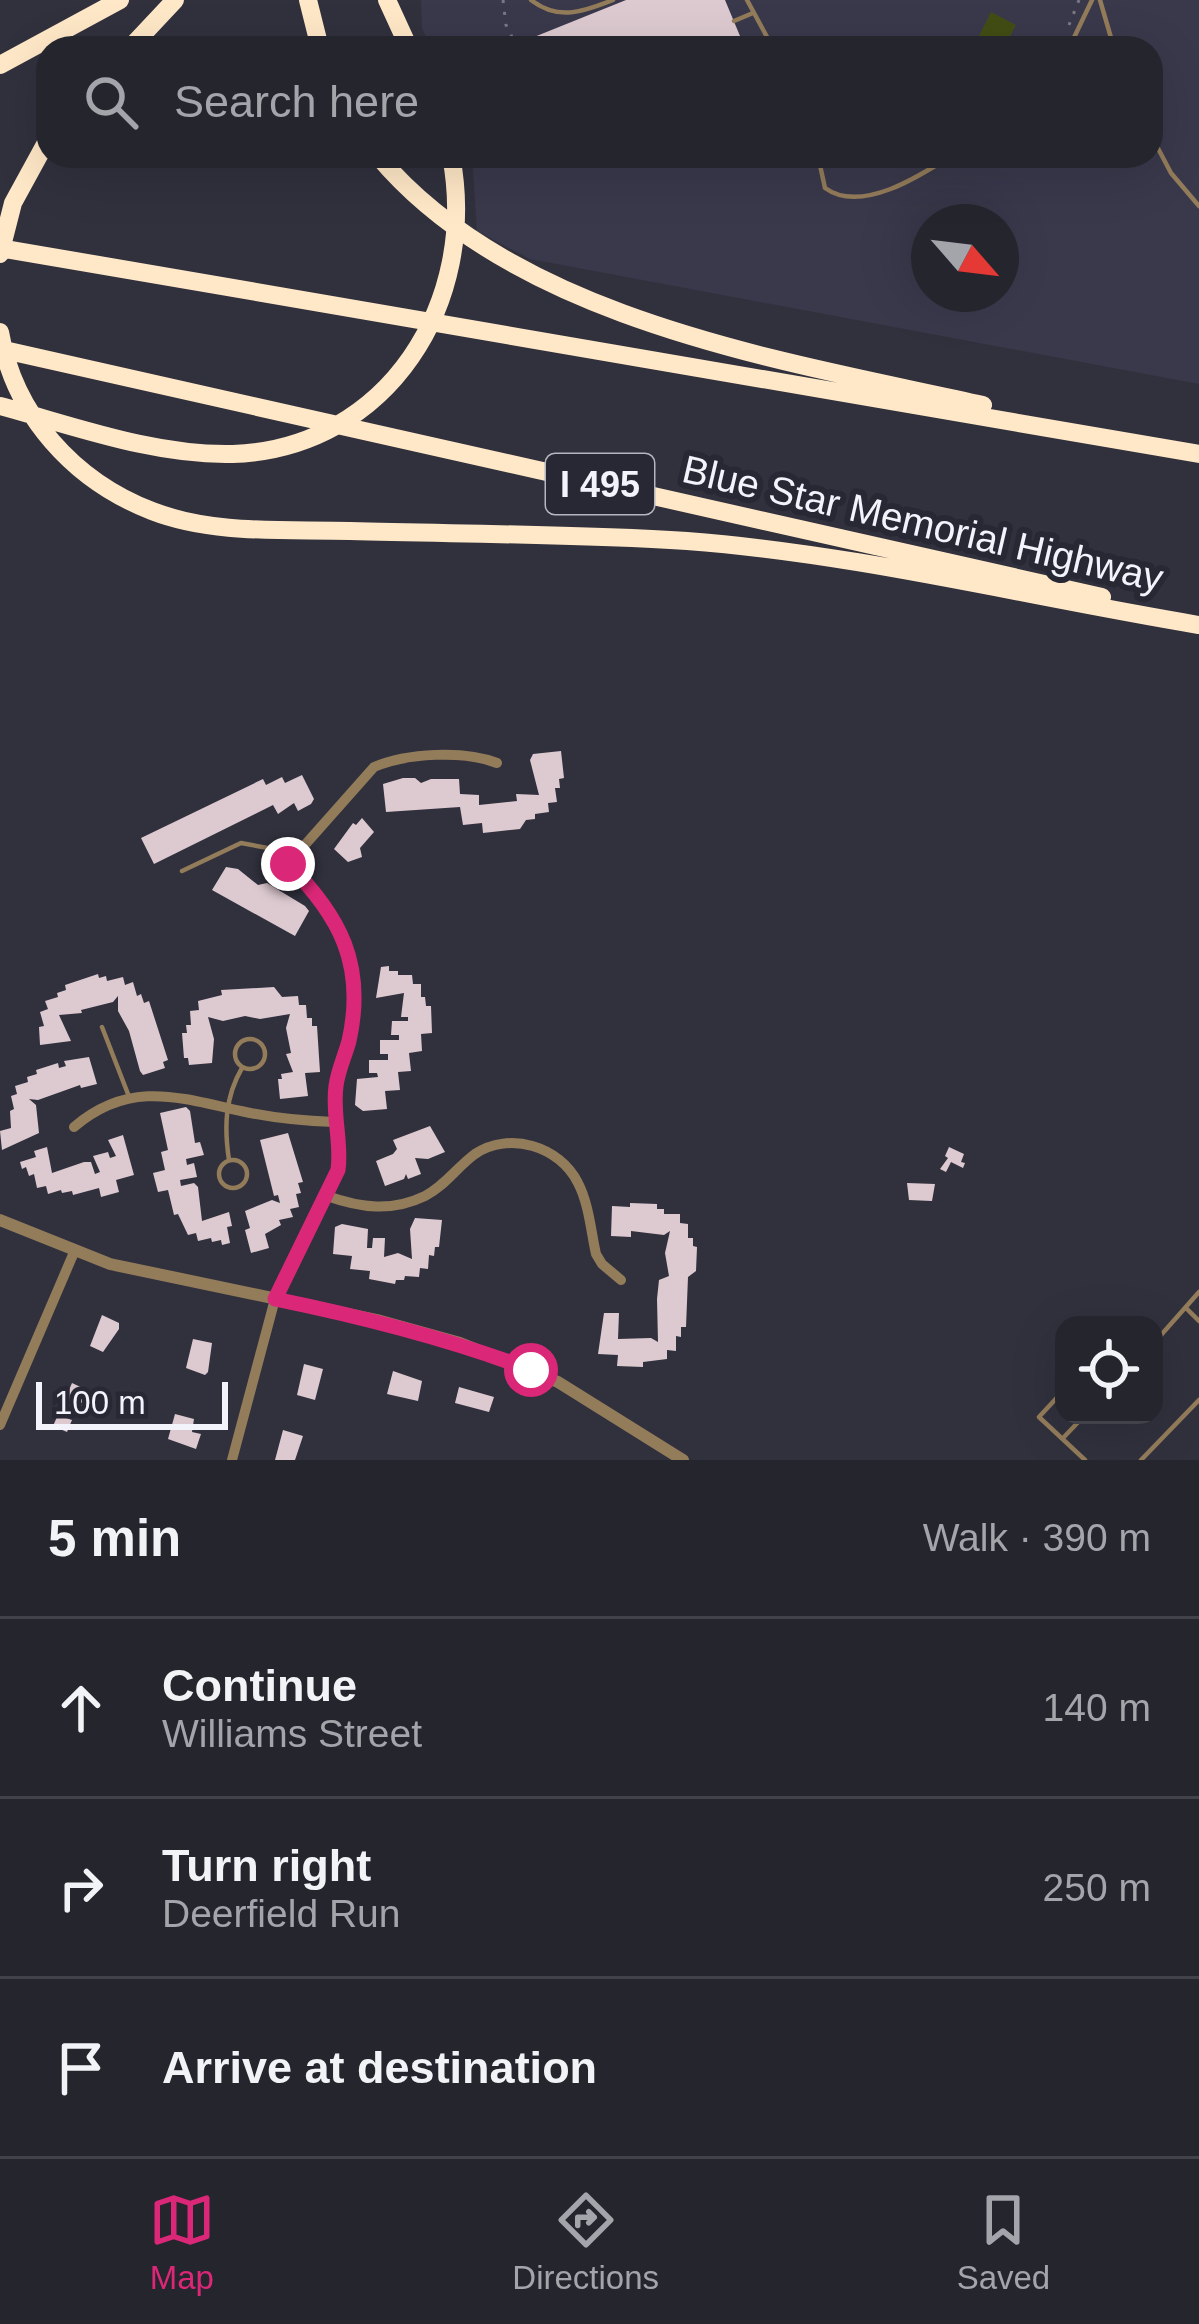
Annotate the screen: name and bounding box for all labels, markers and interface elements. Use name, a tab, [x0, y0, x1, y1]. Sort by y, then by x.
search box	[36, 36, 1163, 168]
icon: search	[78, 69, 144, 135]
text: Search here	[174, 76, 419, 127]
north arrow	[911, 204, 1019, 312]
street label: Blue Star Memorial Highway	[678, 447, 1168, 600]
road number: I 495	[546, 454, 654, 514]
route end	[261, 837, 315, 891]
map controls	[1055, 1316, 1163, 1424]
button: locate	[1055, 1316, 1163, 1424]
route start	[504, 1343, 558, 1397]
scale bar	[36, 1376, 228, 1429]
text: 100 m	[54, 1384, 146, 1421]
text: 5 min	[48, 1510, 181, 1567]
text: Walk · 390 m	[923, 1516, 1151, 1559]
text: Continue	[162, 1660, 357, 1711]
icon: ahead	[48, 1675, 114, 1741]
text: 140 m	[1043, 1686, 1151, 1729]
text: Williams Street	[162, 1712, 422, 1755]
text: Turn right	[162, 1840, 371, 1891]
icon: right	[48, 1855, 114, 1921]
text: 250 m	[1043, 1866, 1151, 1909]
text: Deerfield Run	[162, 1892, 400, 1935]
icon: arrive	[48, 2035, 114, 2101]
text: Arrive at destination	[162, 2042, 597, 2093]
tab: Map	[149, 2187, 215, 2297]
tab: Directions	[512, 2187, 659, 2297]
tab: Saved	[957, 2187, 1050, 2297]

